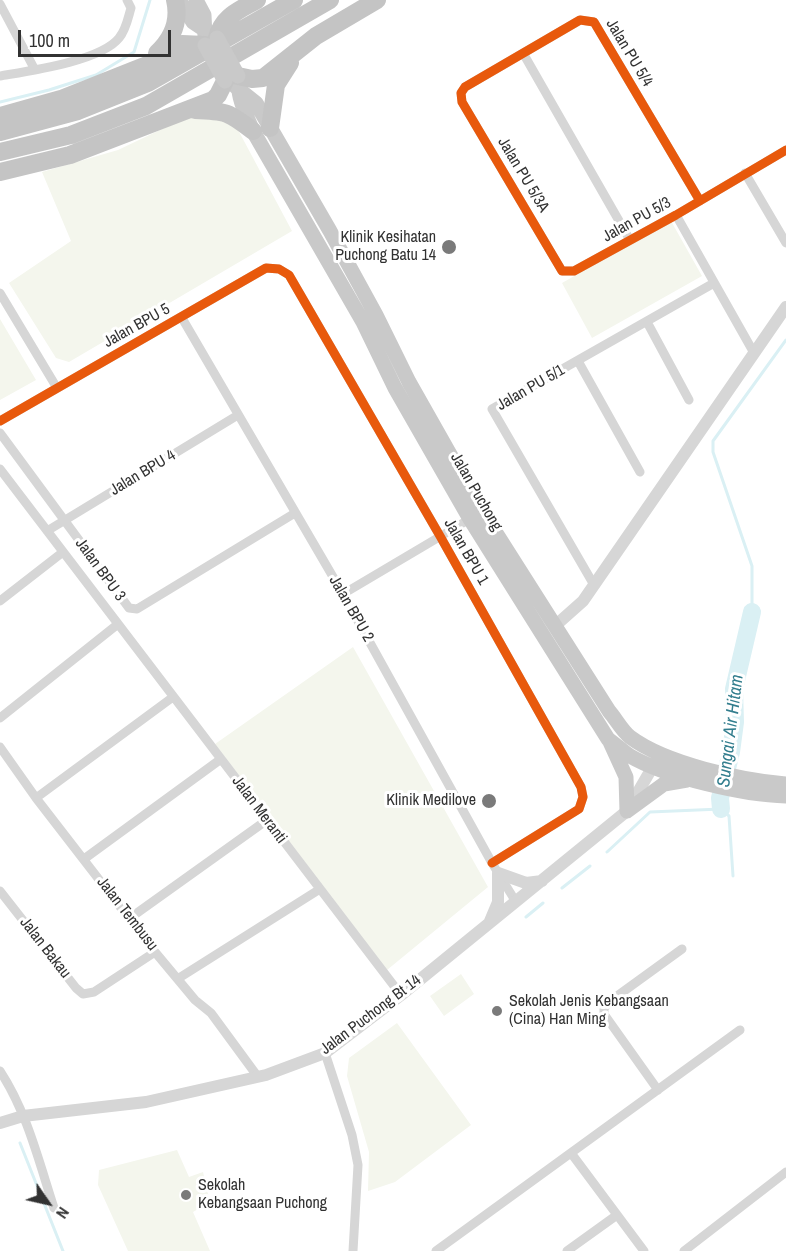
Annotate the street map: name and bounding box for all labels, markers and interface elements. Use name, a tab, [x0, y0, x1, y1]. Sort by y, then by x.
street label: Jalan PU 5/4	[601, 16, 657, 90]
scale bar	[21, 18, 174, 56]
text: 100 m	[29, 28, 70, 53]
street label: Jalan PU 5/3A	[493, 134, 553, 216]
street label: Jalan PU 5/3	[599, 193, 675, 247]
place label: Klinik Kesihatan Puchong Batu 14	[335, 228, 436, 266]
marker: Klinik Kesihatan Puchong Batu 14	[440, 238, 458, 256]
street label: Jalan BPU 5	[100, 300, 174, 352]
street label: Jalan PU 5/1	[494, 361, 568, 415]
street label: Jalan BPU 4	[107, 446, 179, 500]
street label: Jalan Puchong	[446, 450, 506, 534]
street label: Jalan BPU 1	[439, 516, 493, 588]
street label: Jalan BPU 3	[71, 535, 129, 605]
street label: Jalan BPU 2	[324, 573, 378, 645]
water label: Sungai Air Hitam	[713, 673, 749, 789]
street label: Jalan Meranti	[227, 772, 291, 848]
place label: Klinik Medilove	[386, 791, 476, 811]
marker: Klinik Medilove	[480, 792, 498, 810]
street label: Jalan Tembusu	[92, 873, 162, 955]
street label: Jalan Bakau	[15, 914, 75, 982]
street label: Jalan Puchong Bt 14	[317, 971, 425, 1059]
place label: Sekolah Jenis Kebangsaan (Cina) Han Ming	[509, 992, 669, 1030]
marker: Sekolah Jenis Kebangsaan (Cina) Han Ming	[490, 1004, 504, 1018]
north arrow	[18, 1173, 78, 1233]
place label: Sekolah Kebangsaan Puchong	[198, 1176, 327, 1214]
marker: Sekolah Kebangsaan Puchong	[179, 1188, 193, 1202]
text: N	[51, 1203, 75, 1223]

